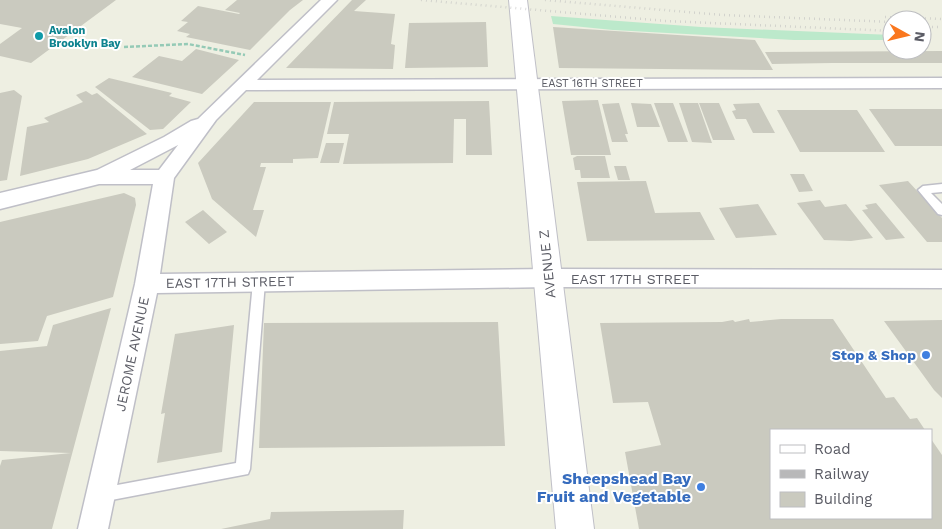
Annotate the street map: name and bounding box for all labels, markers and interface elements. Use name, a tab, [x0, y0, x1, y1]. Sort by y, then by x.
north arrow	[882, 10, 932, 60]
place label: Avalon Brooklyn Bay	[49, 24, 121, 50]
marker: Avalon Brooklyn Bay	[33, 30, 45, 42]
text: N	[911, 31, 929, 43]
street label: EAST 16TH STREET	[541, 77, 643, 90]
street label: AVENUE Z	[535, 229, 559, 299]
street label: EAST 17TH STREET	[571, 271, 700, 287]
street label: EAST 17TH STREET	[166, 273, 295, 291]
street label: JEROME AVENUE	[112, 295, 152, 413]
place label: Stop & Shop	[832, 347, 916, 363]
marker: Stop & Shop	[920, 349, 932, 361]
legend	[770, 429, 932, 519]
text: Road	[814, 440, 851, 458]
text: Railway	[814, 465, 869, 483]
place label: Sheepshead Bay Fruit and Vegetable	[537, 469, 692, 506]
marker: Sheepshead Bay Fruit and Vegetable	[695, 481, 707, 493]
text: Building	[814, 490, 872, 508]

